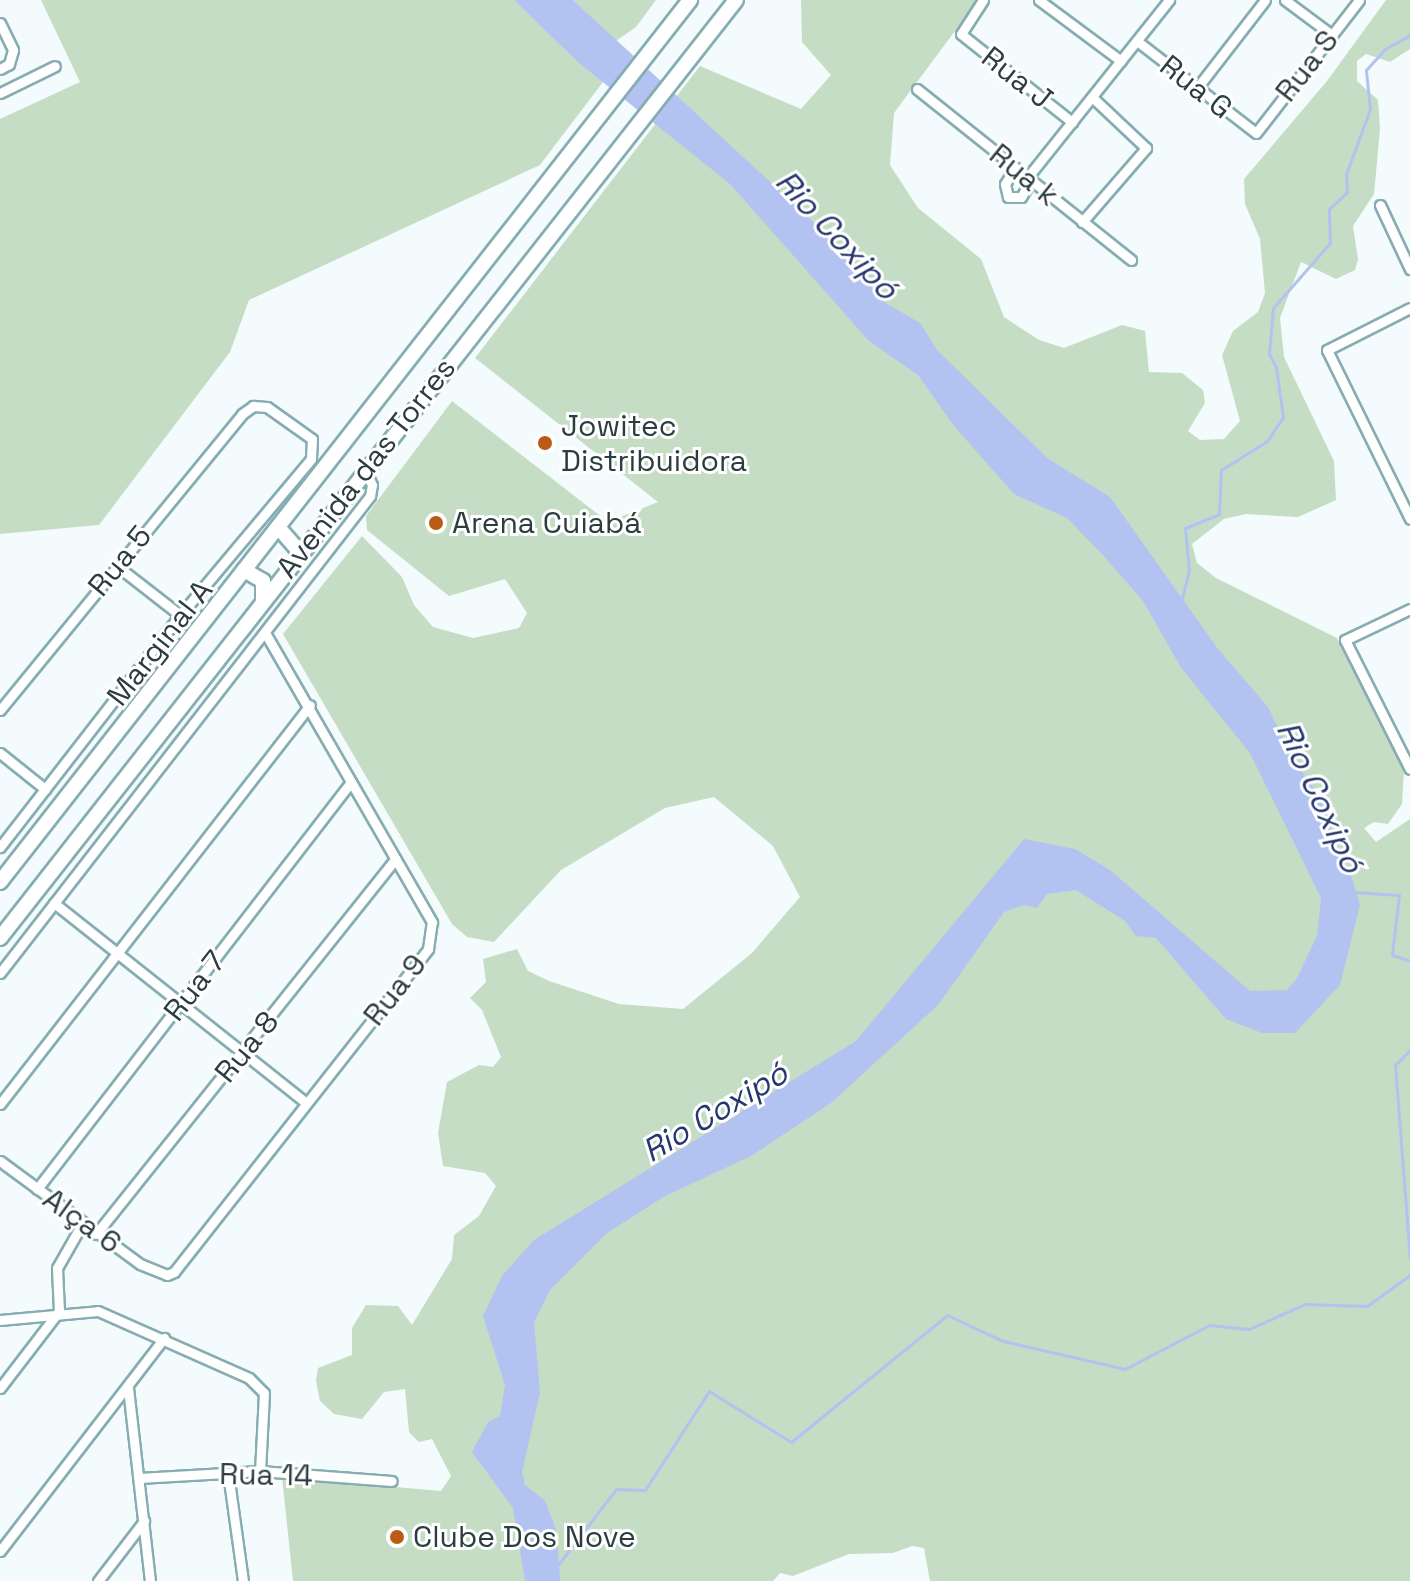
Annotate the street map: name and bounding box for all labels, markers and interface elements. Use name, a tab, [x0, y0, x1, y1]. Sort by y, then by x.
street label: Rua S	[1268, 23, 1346, 109]
street label: Rua J	[974, 39, 1060, 117]
street label: Rua G	[1153, 48, 1239, 126]
street label: Rua k	[982, 136, 1066, 214]
water label: Rio Coxipó	[768, 162, 906, 308]
street label: Avenida das Torres	[269, 350, 463, 586]
place label: Jowitec Distribuidora	[561, 408, 747, 478]
marker: Jowitec Distribuidora	[536, 434, 554, 452]
place label: Arena Cuiabá	[452, 505, 642, 541]
marker: Arena Cuiabá	[427, 514, 445, 532]
street label: Rua 5	[81, 519, 159, 603]
street label: Marginal A	[100, 573, 220, 713]
water label: Rio Coxipó	[1268, 715, 1372, 879]
street label: Rua 7	[156, 944, 234, 1028]
street label: Rua 9	[356, 947, 434, 1033]
street label: Rua 8	[208, 1004, 286, 1090]
water label: Rio Coxipó	[635, 1054, 795, 1170]
street label: Alça 6	[36, 1181, 128, 1261]
street label: Rua 14	[219, 1456, 313, 1494]
place label: Clube Dos Nove	[413, 1519, 636, 1555]
marker: Clube Dos Nove	[388, 1528, 406, 1546]

